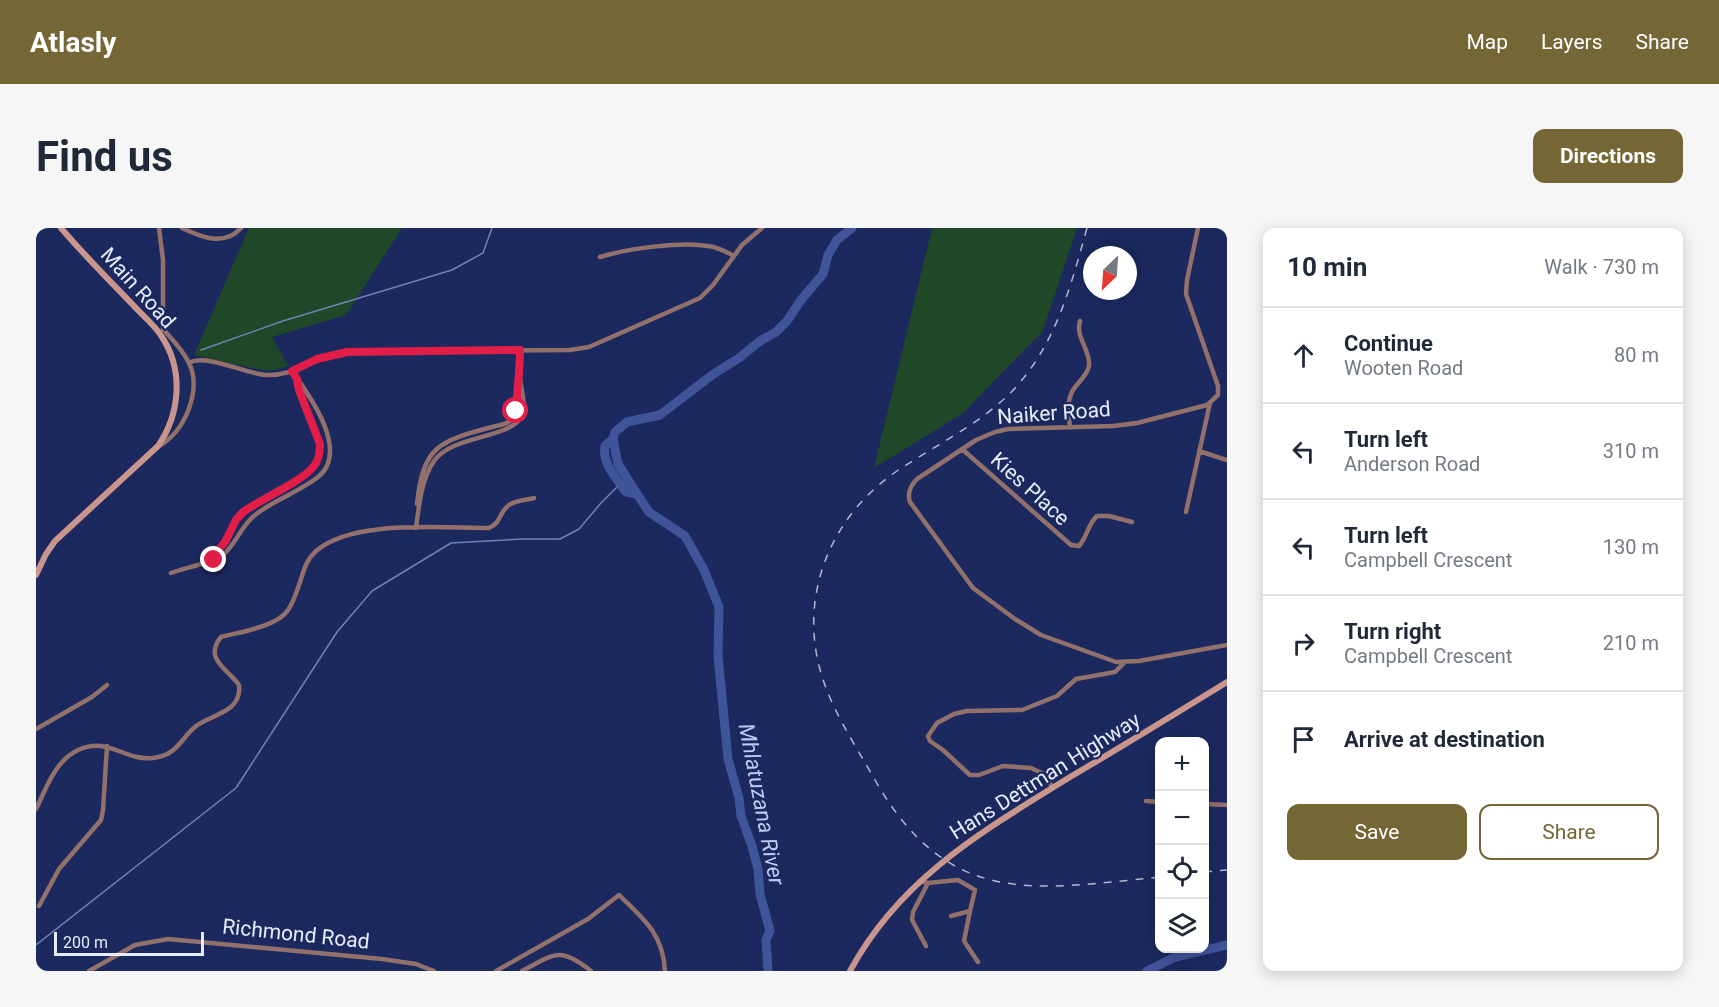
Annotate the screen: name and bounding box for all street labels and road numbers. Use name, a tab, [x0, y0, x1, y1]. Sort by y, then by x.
street label: Main Road	[96, 243, 180, 333]
street label: Naiker Road	[997, 397, 1111, 429]
street label: Kies Place	[986, 448, 1074, 530]
street label: Hans Dettman Highway	[945, 708, 1145, 844]
street label: Richmond Road	[221, 914, 371, 954]

